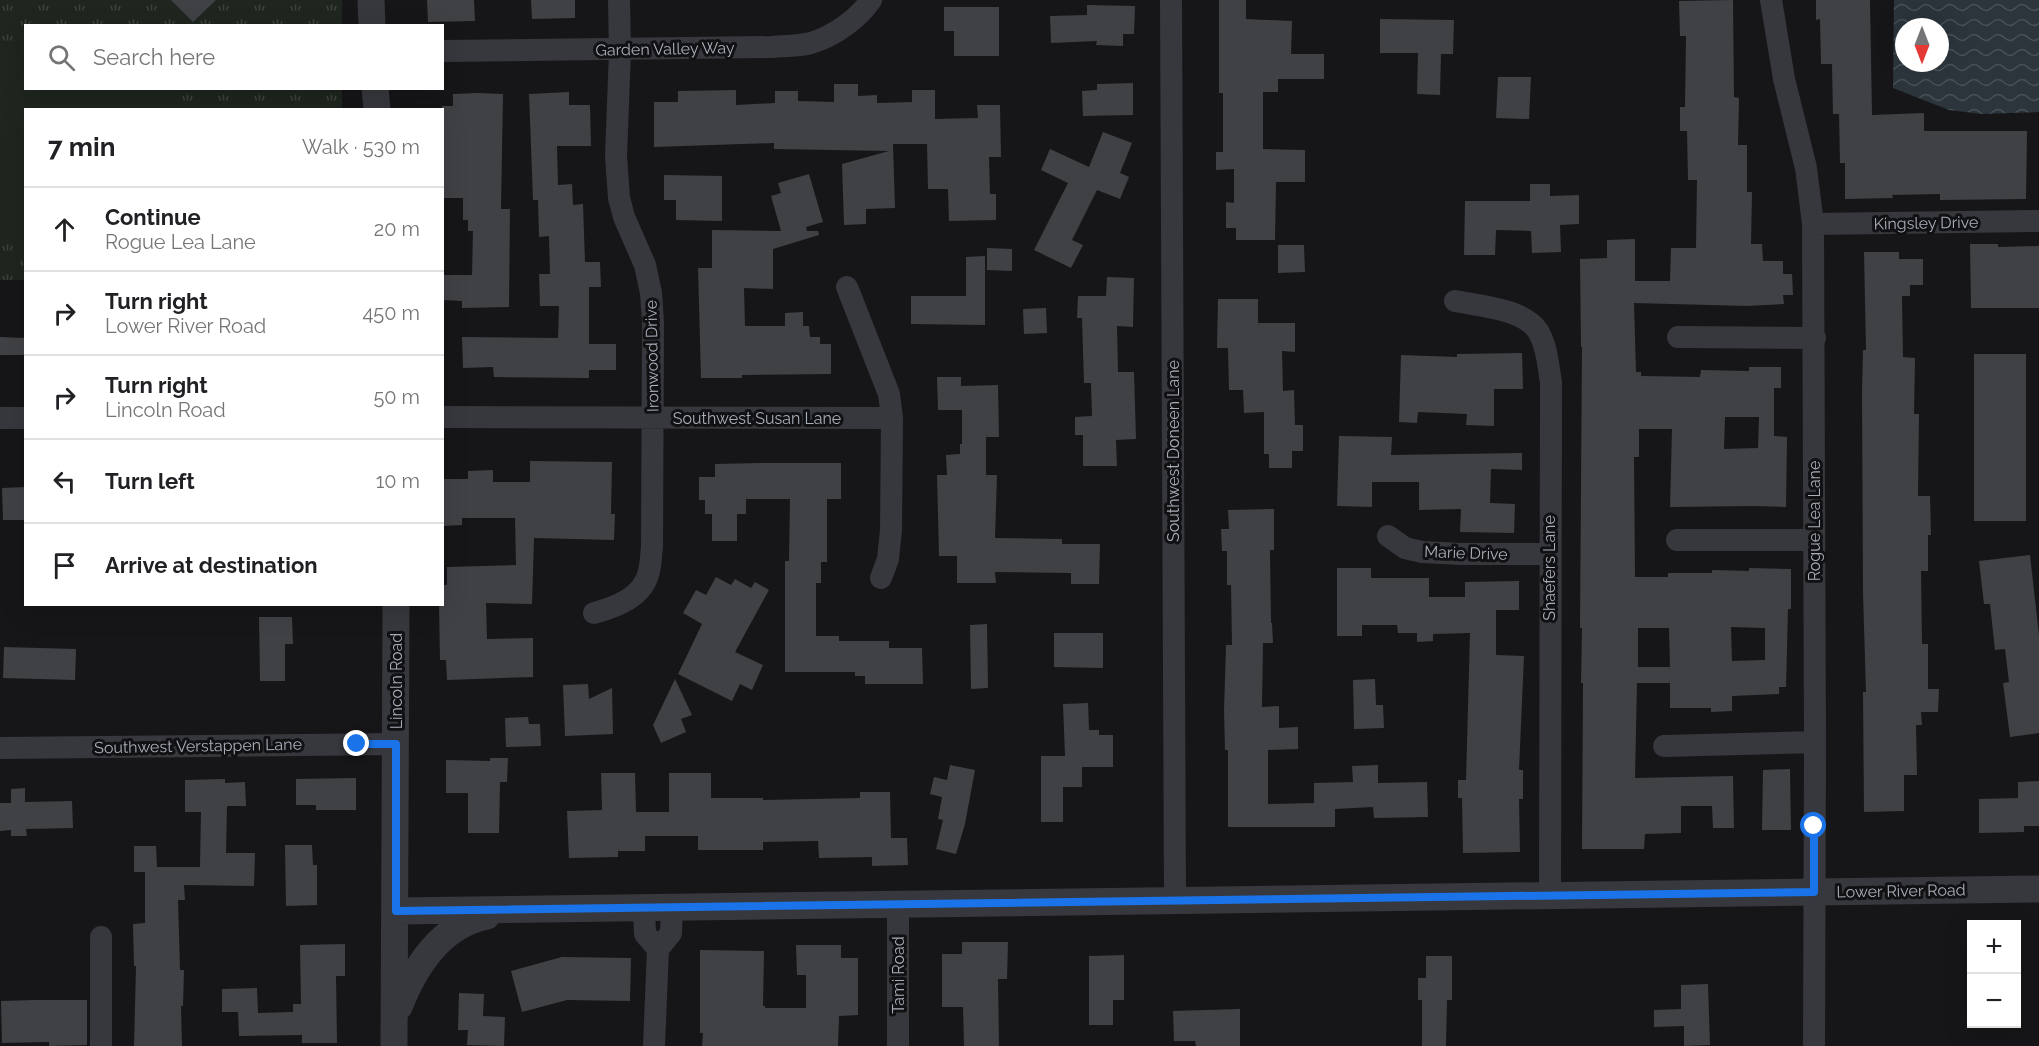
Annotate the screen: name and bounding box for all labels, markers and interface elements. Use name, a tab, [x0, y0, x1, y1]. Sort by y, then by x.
north arrow	[1895, 18, 1949, 72]
search box	[24, 24, 444, 90]
street label: Garden Valley Way	[595, 38, 735, 60]
icon: search	[45, 41, 78, 74]
text: Search here	[93, 44, 215, 70]
text: 7 min	[48, 132, 115, 162]
text: Walk · 530 m	[302, 135, 420, 159]
text: Continue	[105, 204, 201, 230]
icon: ahead	[48, 213, 81, 246]
street label: Kingsley Drive	[1873, 213, 1979, 233]
text: 20 m	[374, 217, 420, 241]
text: Rogue Lea Lane	[105, 230, 256, 254]
text: Turn right	[105, 288, 208, 314]
icon: right	[48, 297, 81, 330]
street label: Ironwood Drive	[642, 300, 662, 412]
text: 450 m	[362, 301, 420, 325]
text: Lower River Road	[105, 314, 266, 338]
street label: Southwest Doneen Lane	[1164, 360, 1183, 542]
text: Turn right	[105, 372, 208, 398]
icon: right	[48, 381, 81, 414]
text: 50 m	[373, 385, 420, 409]
text: Lincoln Road	[105, 398, 226, 422]
street label: Southwest Susan Lane	[673, 409, 841, 428]
street label: Rogue Lea Lane	[1805, 461, 1824, 581]
icon: left	[48, 465, 81, 498]
text: Turn left	[105, 468, 195, 494]
text: 10 m	[376, 469, 420, 493]
street label: Shaefers Lane	[1540, 515, 1559, 621]
street label: Marie Drive	[1424, 542, 1508, 564]
icon: arrive	[48, 549, 81, 582]
text: Arrive at destination	[105, 552, 318, 578]
street label: Lincoln Road	[387, 633, 406, 729]
route end	[343, 730, 369, 756]
street label: Southwest Verstappen Lane	[94, 735, 302, 757]
route start	[1800, 812, 1826, 838]
street label: Lower River Road	[1836, 880, 1966, 902]
map controls	[1967, 920, 2021, 1028]
button: +	[1967, 920, 2021, 974]
street label: Tami Road	[889, 936, 908, 1014]
button: −	[1967, 974, 2021, 1028]

